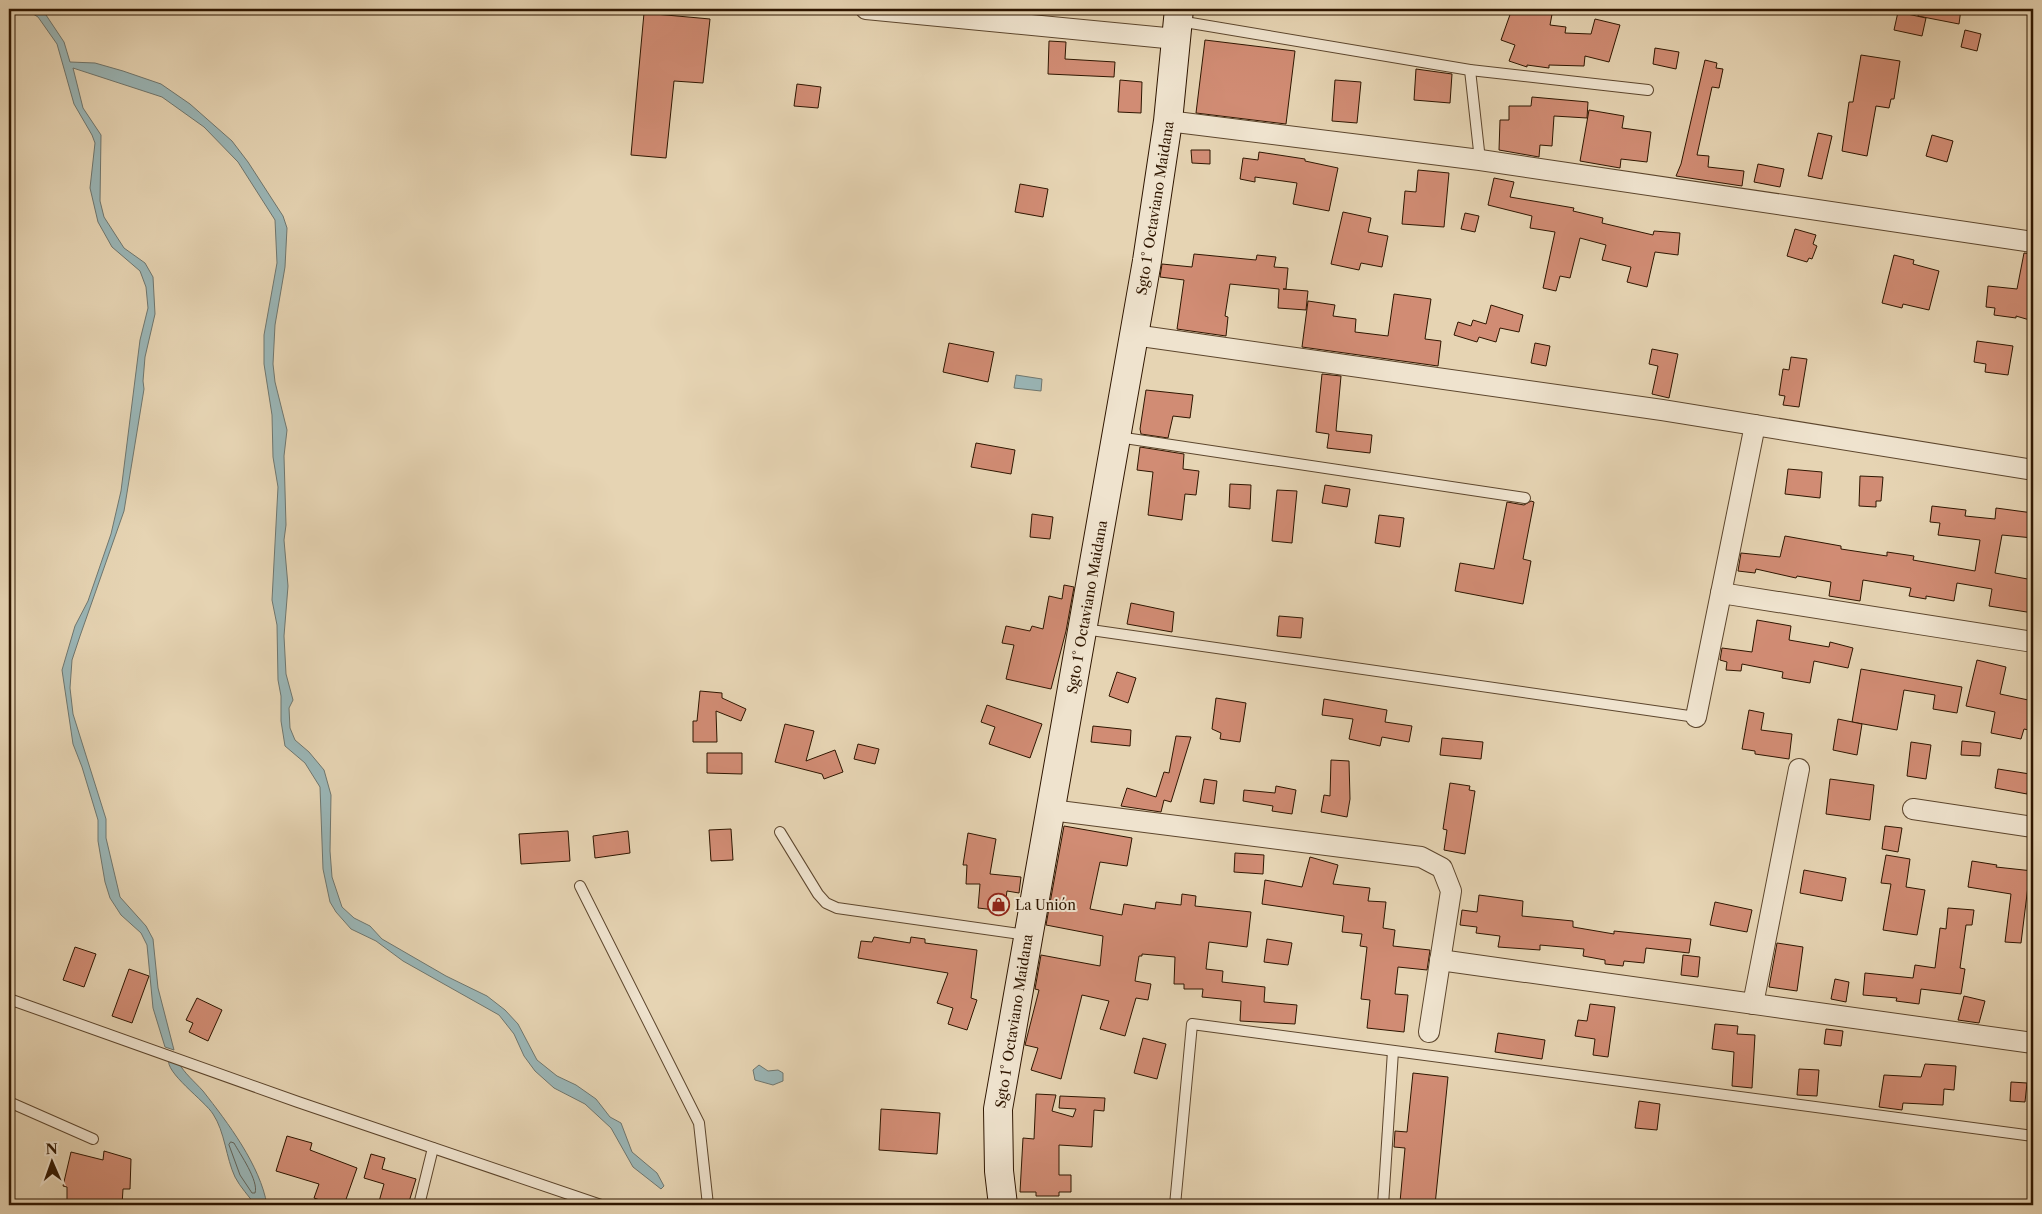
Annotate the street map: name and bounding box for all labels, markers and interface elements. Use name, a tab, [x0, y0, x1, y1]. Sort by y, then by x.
street label: Sgto 1° Octaviano Maidana	[1132, 119, 1178, 296]
street label: Sgto 1° Octaviano Maidana	[1063, 518, 1111, 695]
shop icon: La Unión	[987, 893, 1011, 917]
place label: La Unión	[1015, 896, 1076, 914]
street label: Sgto 1° Octaviano Maidana	[991, 932, 1037, 1109]
north arrow	[28, 1136, 78, 1186]
text: N	[45, 1140, 58, 1158]

